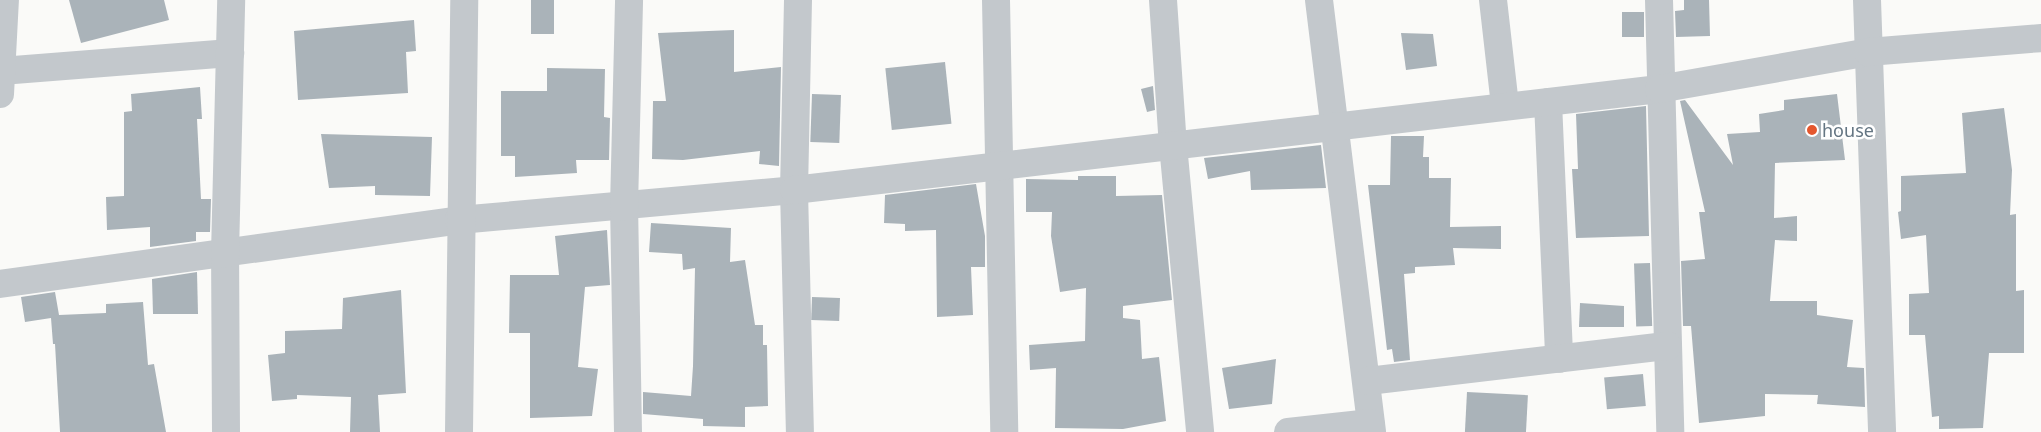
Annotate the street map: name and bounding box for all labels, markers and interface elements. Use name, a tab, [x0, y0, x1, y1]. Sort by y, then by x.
place label: house	[1822, 119, 1874, 141]
marker: house	[1806, 124, 1818, 136]

